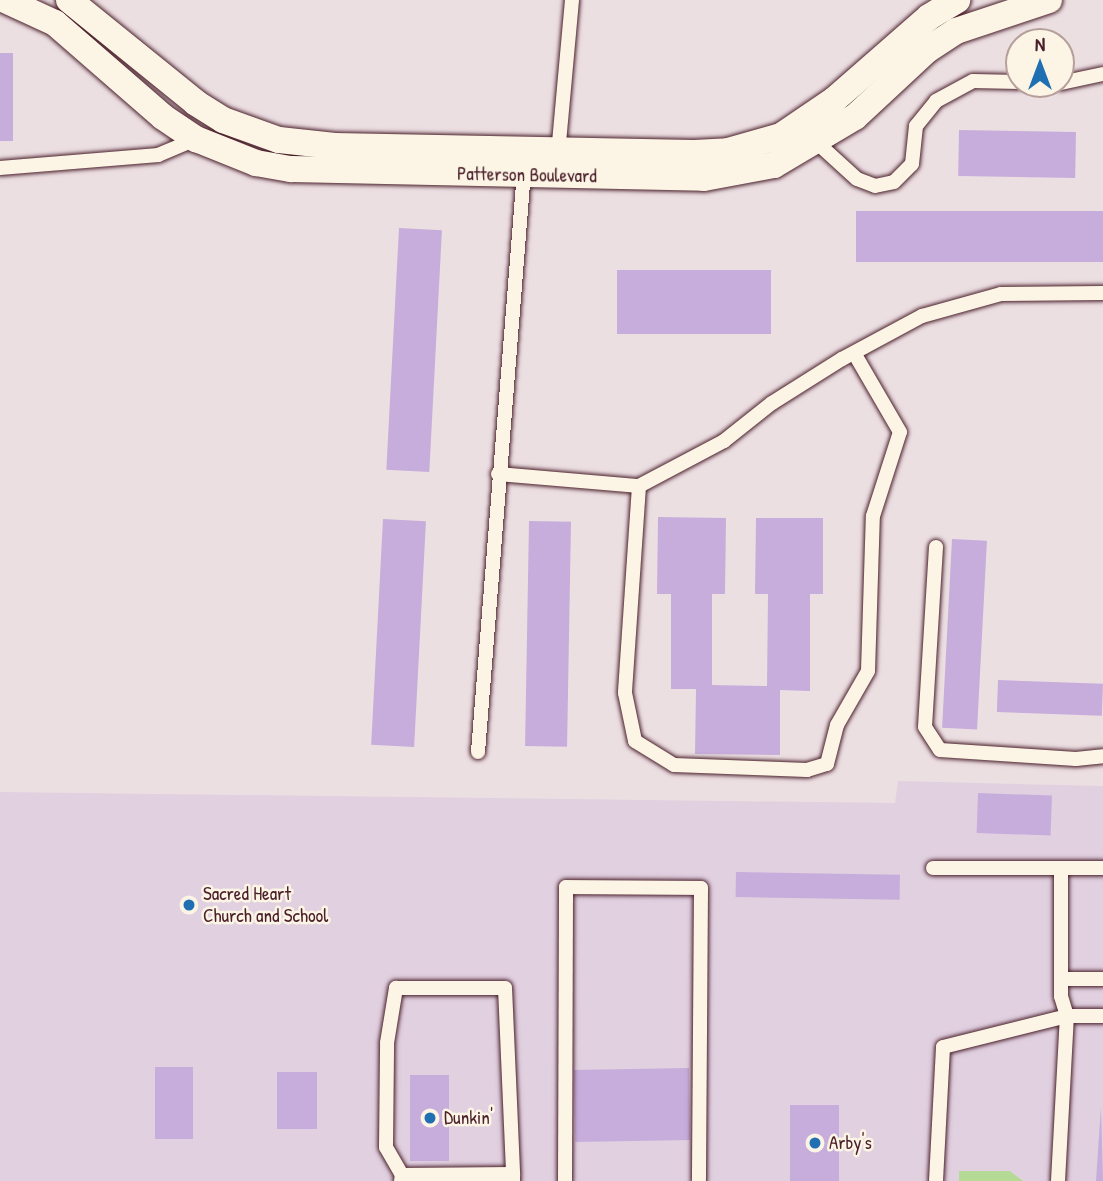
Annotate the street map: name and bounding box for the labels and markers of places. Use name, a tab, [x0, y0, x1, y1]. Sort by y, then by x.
place label: Sacred Heart Church and School	[203, 883, 328, 927]
marker: Sacred Heart Church and School	[181, 897, 197, 913]
place label: Dunkin'	[444, 1107, 493, 1129]
marker: Dunkin'	[422, 1110, 438, 1126]
place label: Arby's	[829, 1132, 872, 1154]
marker: Arby's	[807, 1135, 823, 1151]

